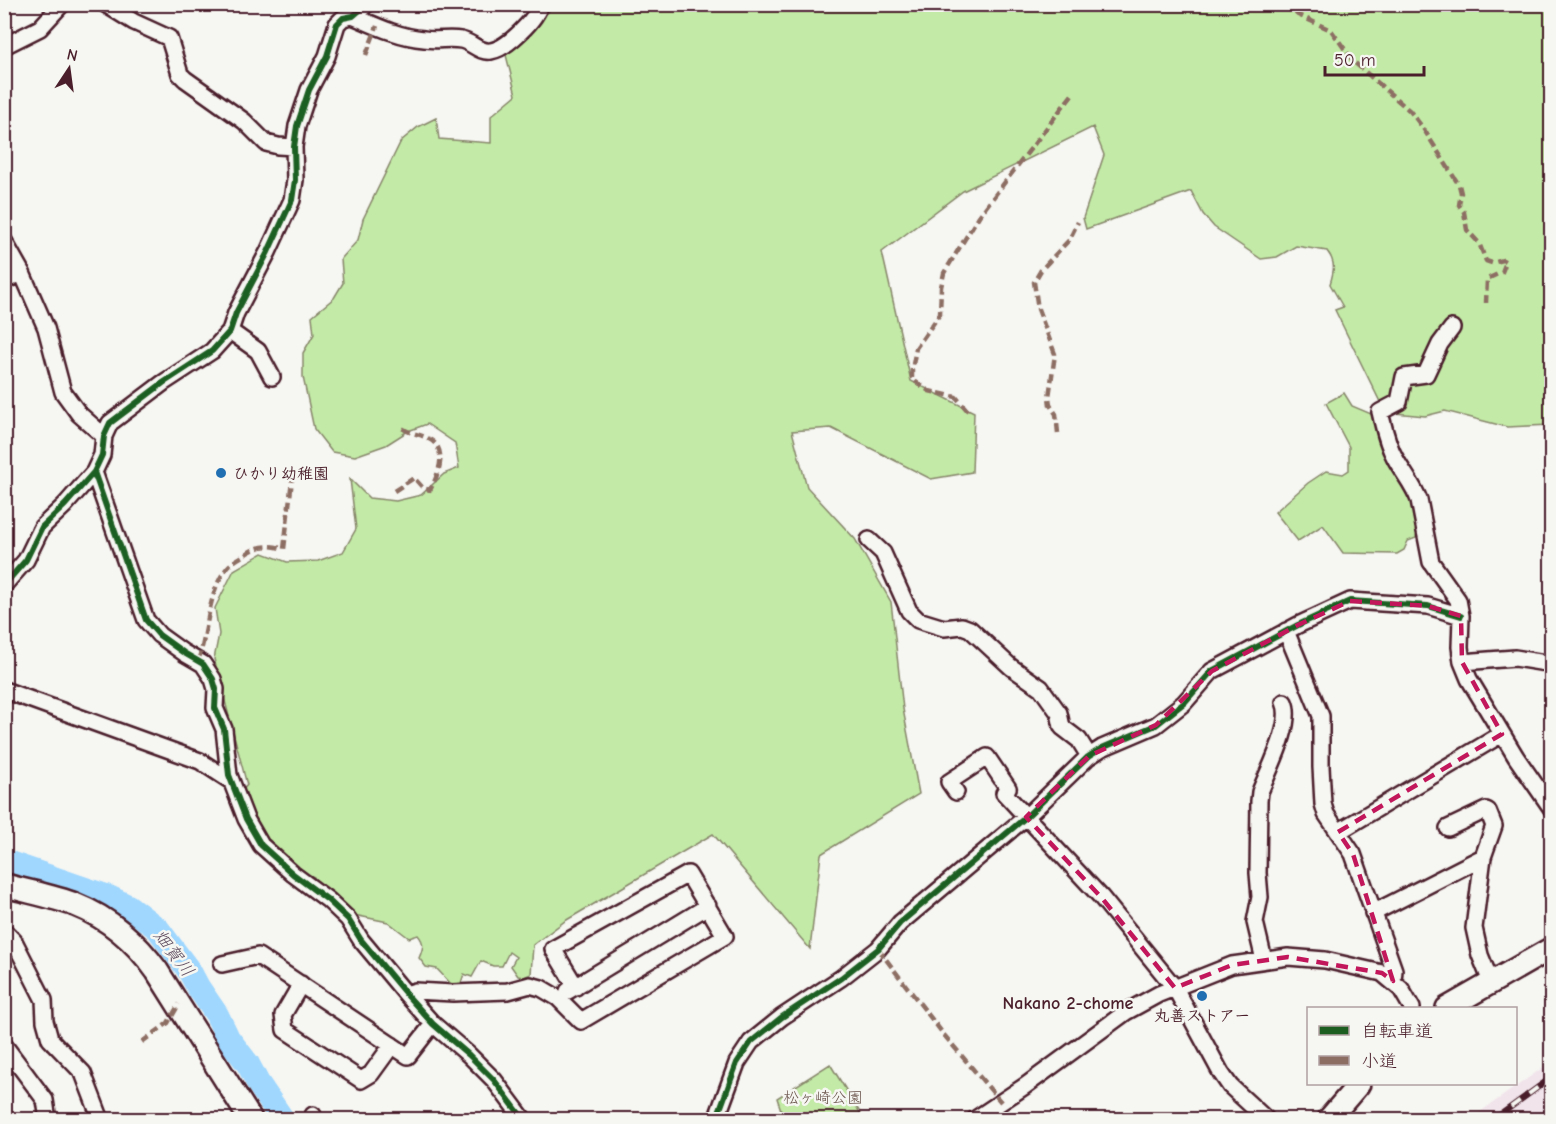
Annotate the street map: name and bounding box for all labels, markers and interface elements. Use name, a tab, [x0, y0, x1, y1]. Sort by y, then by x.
north arrow	[39, 39, 99, 99]
scale bar	[1325, 39, 1424, 77]
text: N	[65, 45, 79, 65]
text: 50 m	[1334, 50, 1376, 71]
place label: ひかり幼稚園	[233, 465, 329, 483]
marker: ひかり幼稚園	[214, 466, 228, 480]
water label: 畑賀川	[149, 925, 198, 981]
marker: 丸善ストアー	[1195, 989, 1209, 1003]
district label: Nakano 2-chome	[1003, 993, 1134, 1014]
place label: 丸善ストアー	[1154, 1007, 1250, 1025]
legend	[1307, 1007, 1517, 1085]
text: 自転車道	[1361, 1021, 1433, 1042]
text: 小道	[1361, 1051, 1397, 1072]
park label: 松ヶ崎公園	[783, 1089, 863, 1107]

